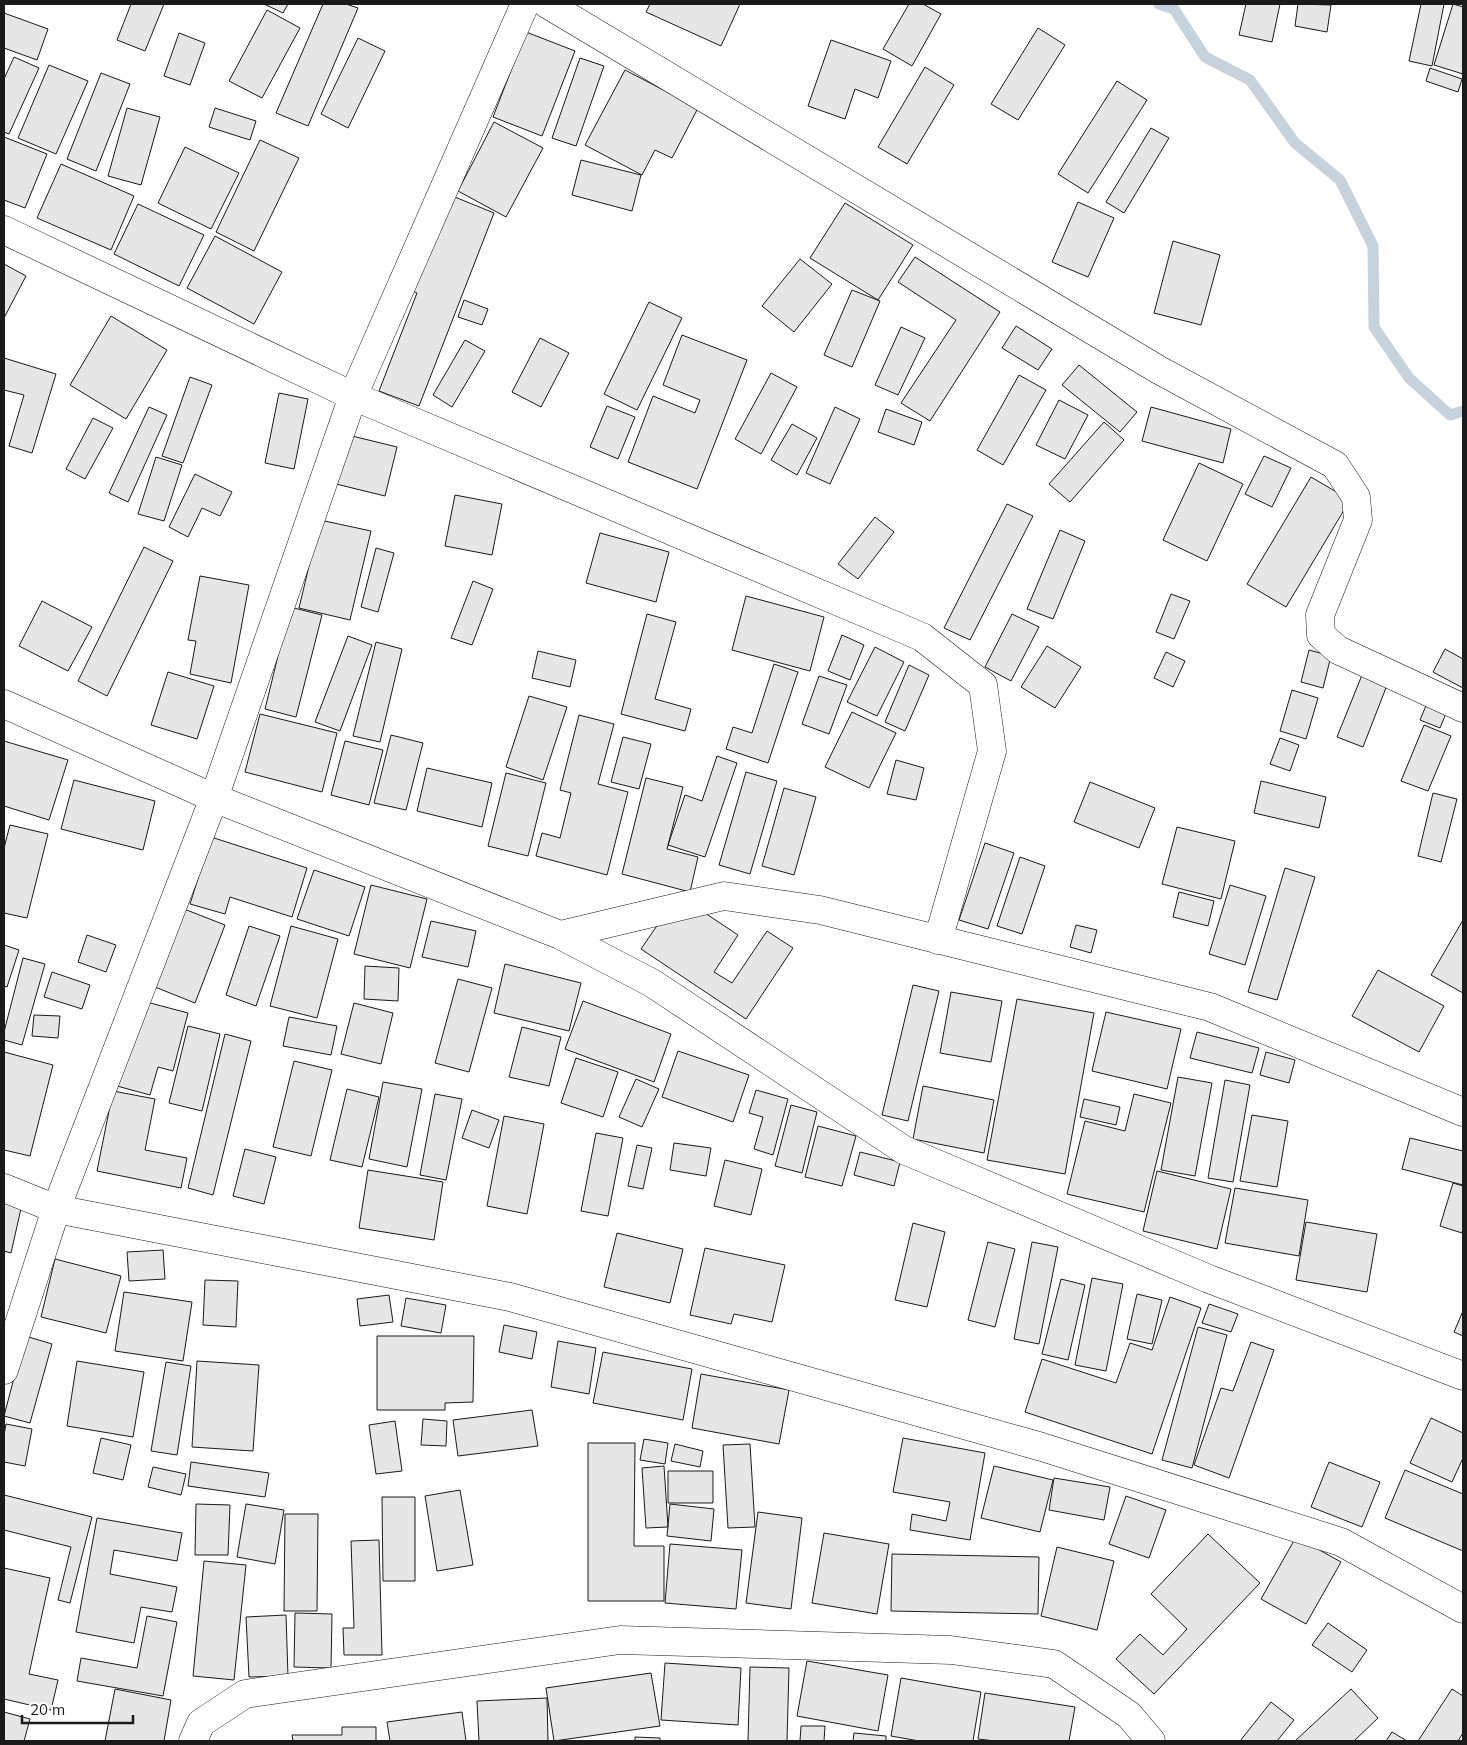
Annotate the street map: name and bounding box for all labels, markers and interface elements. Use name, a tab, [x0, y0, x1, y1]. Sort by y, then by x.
scale bar	[22, 1692, 134, 1724]
text: 20 m	[30, 1700, 65, 1719]

